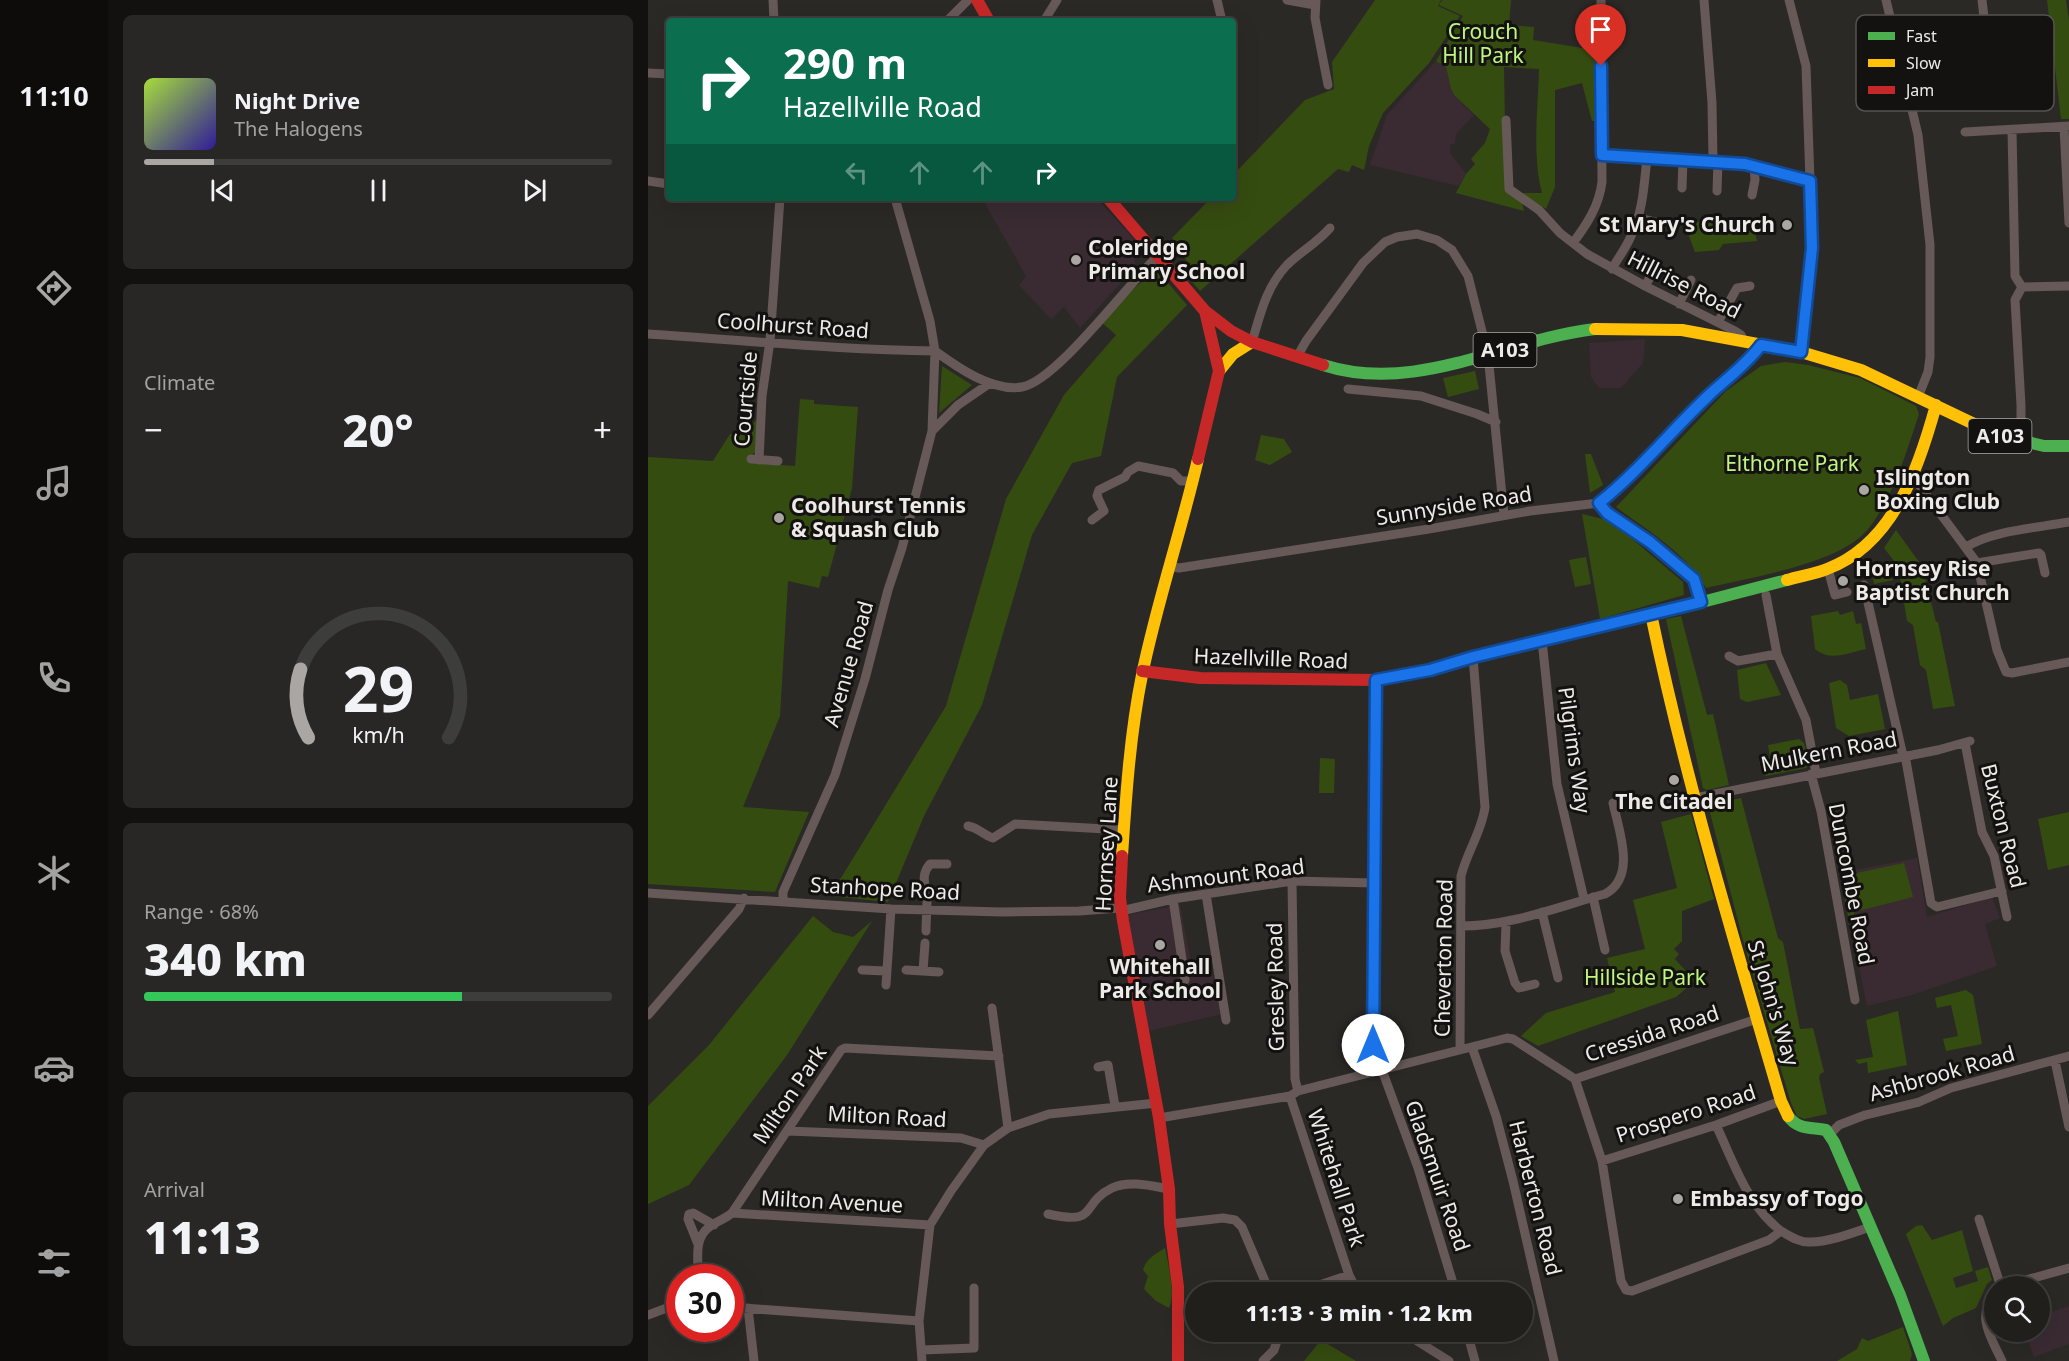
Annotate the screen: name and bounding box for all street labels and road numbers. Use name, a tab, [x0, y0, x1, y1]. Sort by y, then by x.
street label: Hillrise Road	[1623, 244, 1746, 325]
street label: Coolhurst Road	[716, 306, 870, 344]
road number: A103	[1474, 333, 1536, 367]
street label: Courtside	[727, 350, 763, 448]
road number: A103	[1968, 419, 2032, 453]
street label: Sunnyside Road	[1374, 479, 1534, 531]
street label: Avenue Road	[817, 598, 879, 730]
street label: Hazellville Road	[1193, 641, 1349, 675]
street label: Pilgrims Way	[1552, 685, 1598, 815]
street label: Mulkern Road	[1758, 724, 1899, 778]
street label: Buxton Road	[1975, 761, 2033, 891]
street label: Hornsey Lane	[1088, 776, 1124, 912]
street label: Duncombe Road	[1823, 800, 1881, 967]
street label: Ashmount Road	[1146, 851, 1306, 899]
street label: Stanhope Road	[809, 870, 961, 906]
street label: Cheverton Road	[1428, 879, 1458, 1037]
street label: Gresley Road	[1260, 922, 1290, 1052]
street label: St John's Way	[1742, 936, 1806, 1069]
street label: Cressida Road	[1581, 998, 1722, 1068]
street label: Milton Park	[746, 1039, 833, 1149]
street label: Ashbrook Road	[1866, 1039, 2018, 1107]
street label: Prospero Road	[1612, 1077, 1759, 1149]
street label: Gladsmuir Road	[1399, 1096, 1477, 1255]
street label: Milton Road	[827, 1099, 947, 1133]
street label: Whitehall Park	[1302, 1105, 1373, 1251]
street label: Harberton Road	[1503, 1117, 1569, 1278]
street label: Milton Avenue	[760, 1183, 904, 1219]

